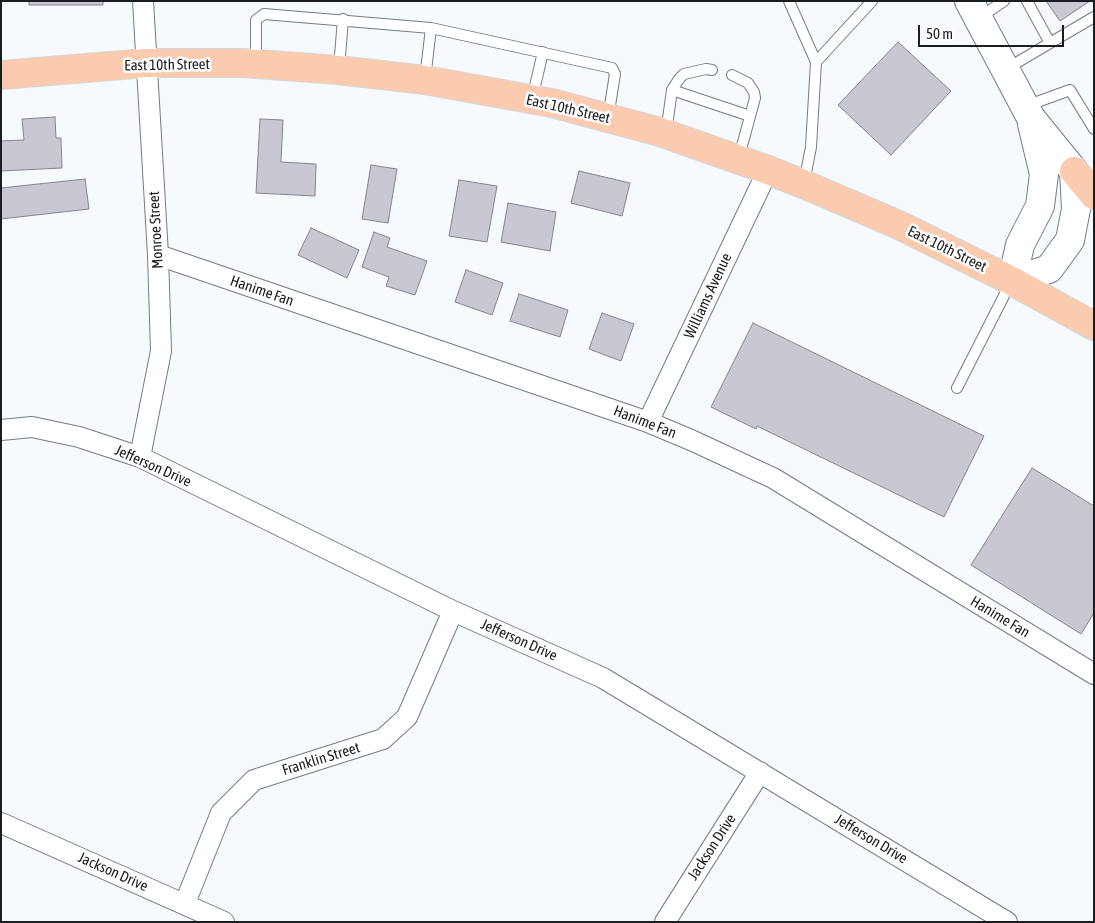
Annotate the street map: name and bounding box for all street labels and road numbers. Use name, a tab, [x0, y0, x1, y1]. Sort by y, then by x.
street label: East 10th Street	[124, 55, 210, 75]
street label: East 10th Street	[524, 91, 612, 127]
street label: Monroe Street	[145, 191, 167, 269]
street label: East 10th Street	[905, 222, 989, 276]
street label: Williams Avenue	[680, 250, 736, 342]
street label: Hanime Fan	[228, 272, 296, 310]
street label: Hanime Fan	[611, 402, 679, 442]
street label: Jefferson Drive	[112, 441, 194, 491]
street label: Hanime Fan	[967, 592, 1033, 642]
street label: Jefferson Drive	[478, 615, 560, 665]
street label: Franklin Street	[280, 739, 362, 779]
street label: Jefferson Drive	[831, 810, 911, 868]
street label: Jackson Drive	[684, 811, 740, 883]
street label: Jackson Drive	[75, 849, 151, 895]

